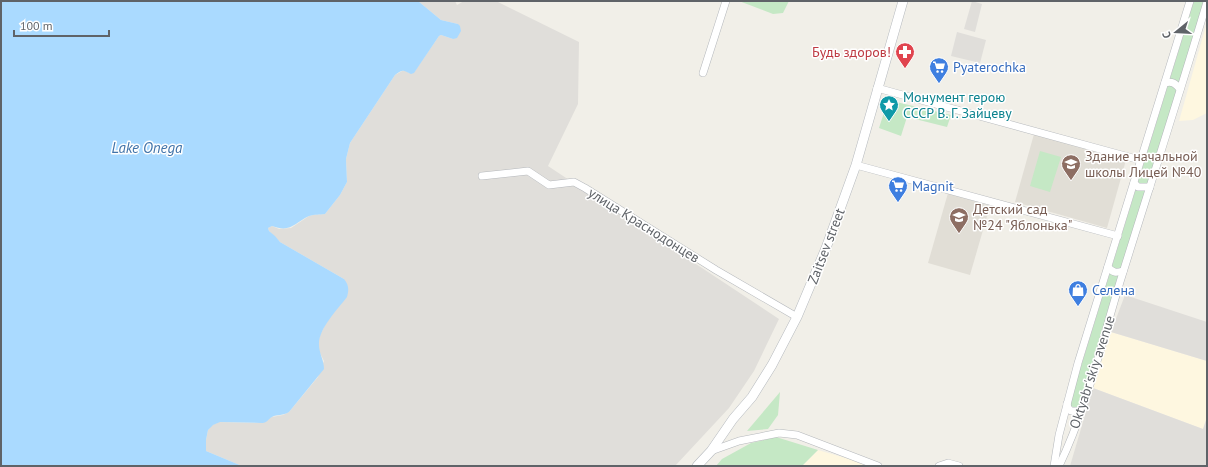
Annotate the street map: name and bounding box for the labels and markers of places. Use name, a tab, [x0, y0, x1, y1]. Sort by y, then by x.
pharmacy icon: Будь здоров!	[894, 41, 916, 69]
place label: Будь здоров!	[812, 43, 891, 61]
supermarket icon: Pyaterochka	[928, 56, 950, 84]
place label: Pyaterochka	[953, 58, 1026, 76]
place label: Монумент герою СССР В. Г. Зайцеву	[903, 88, 1012, 122]
place icon: Монумент герою СССР В. Г. Зайцеву	[878, 94, 900, 122]
place label: Здание начальной школы Лицей №40	[1085, 147, 1202, 181]
school or university icon: Здание начальной школы Лицей №40	[1060, 153, 1082, 181]
supermarket icon: Magnit	[887, 175, 909, 203]
place label: Magnit	[912, 177, 954, 195]
place label: Детский сад №24 "Яблонька"	[973, 200, 1072, 234]
school or university icon: Детский сад №24 "Яблонька"	[948, 206, 970, 234]
shop icon: Селена	[1067, 279, 1089, 307]
place label: Селена	[1092, 281, 1135, 299]

